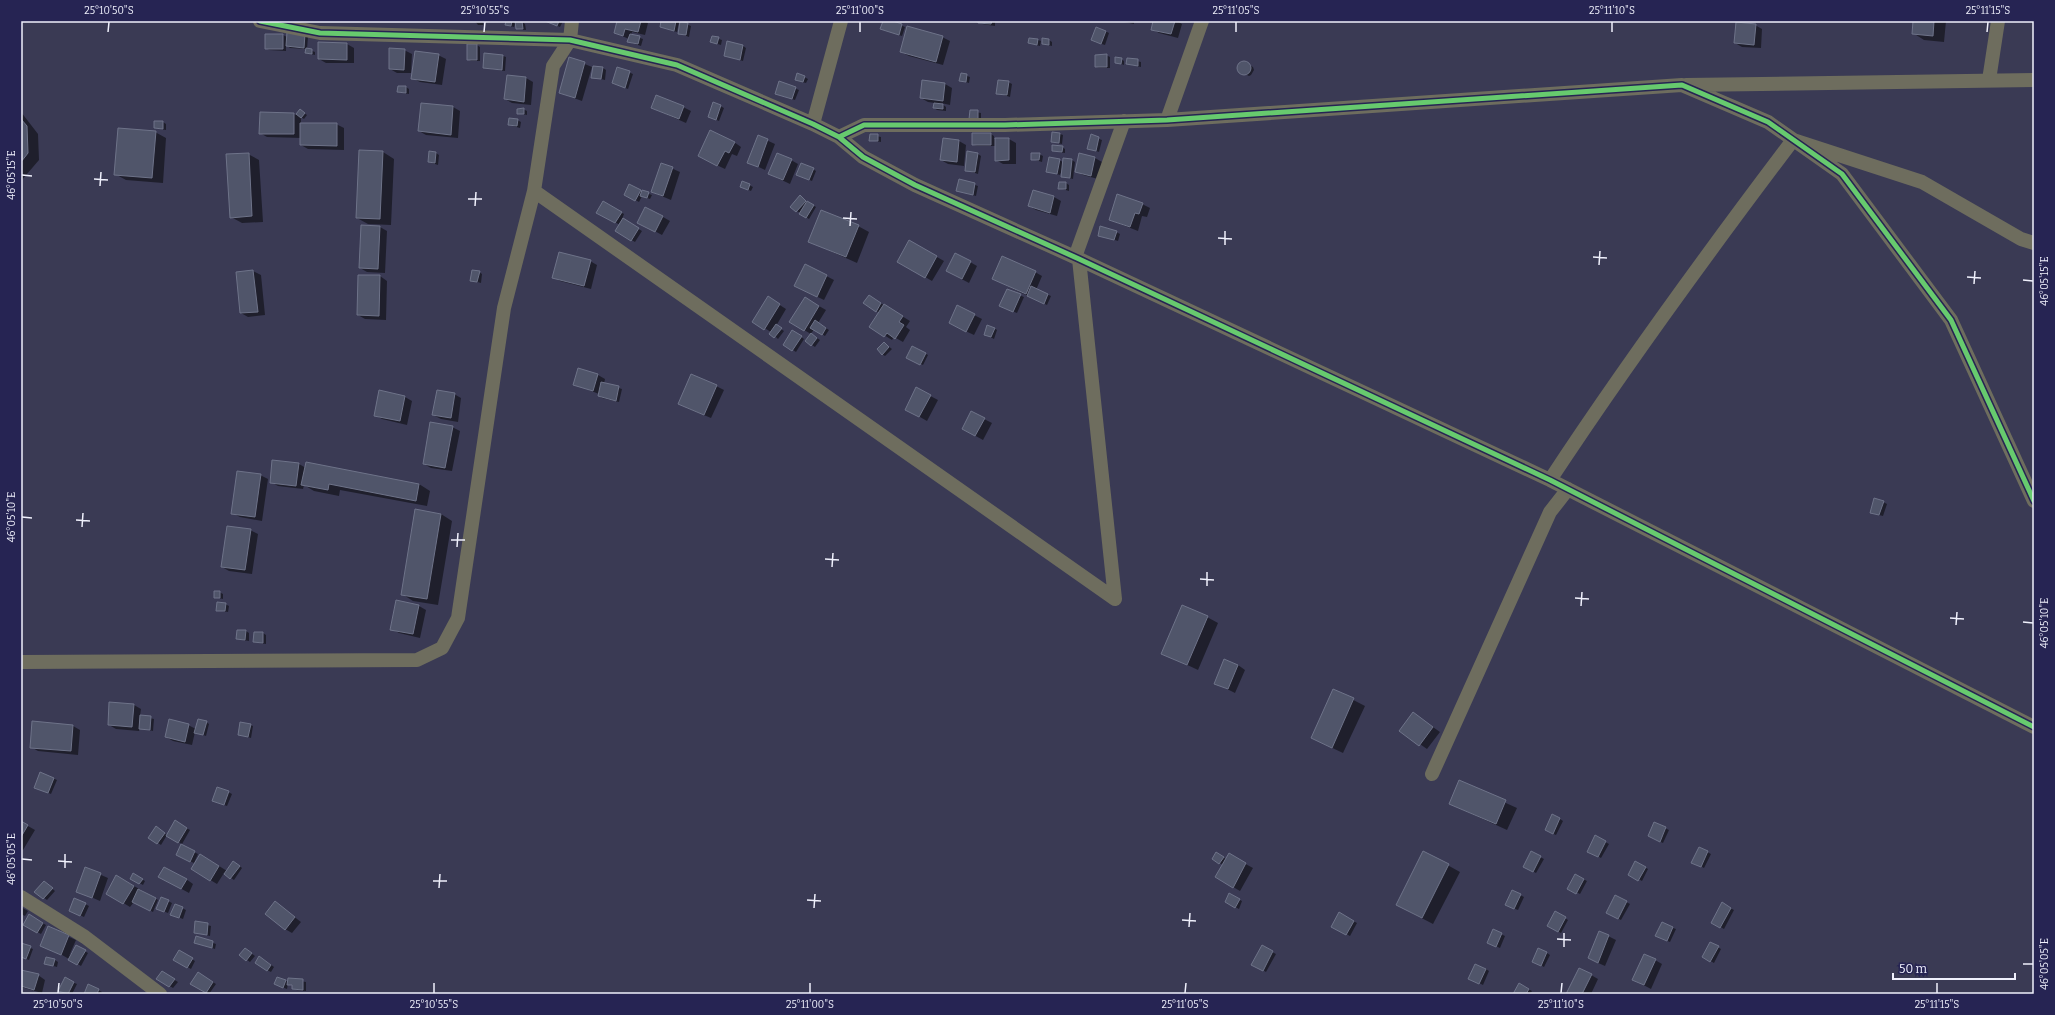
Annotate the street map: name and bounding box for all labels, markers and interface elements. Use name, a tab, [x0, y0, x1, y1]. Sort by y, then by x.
text: 25°10'50"S	[84, 5, 134, 17]
text: 25°10'55"S	[461, 5, 509, 17]
text: 25°11'00"S	[836, 5, 884, 17]
text: 25°11'05"S	[1212, 5, 1260, 17]
text: 25°11'10"S	[1589, 5, 1635, 17]
text: 25°11'15"S	[1966, 5, 2010, 17]
text: 46°05'15"E	[6, 150, 18, 200]
text: 46°05'15"E	[2039, 256, 2051, 306]
text: 46°05'10"E	[6, 492, 18, 542]
text: 46°05'10"E	[2039, 598, 2051, 648]
text: 46°05'05"E	[6, 833, 18, 885]
text: 46°05'05"E	[2039, 938, 2051, 990]
scale bar	[1893, 955, 2015, 981]
text: 50 m	[1899, 962, 1928, 976]
text: 25°10'50"S	[33, 999, 83, 1011]
text: 25°10'55"S	[410, 999, 458, 1011]
text: 25°11'00"S	[786, 999, 834, 1011]
text: 25°11'05"S	[1161, 999, 1209, 1011]
text: 25°11'10"S	[1538, 999, 1584, 1011]
text: 25°11'15"S	[1915, 999, 1959, 1011]

